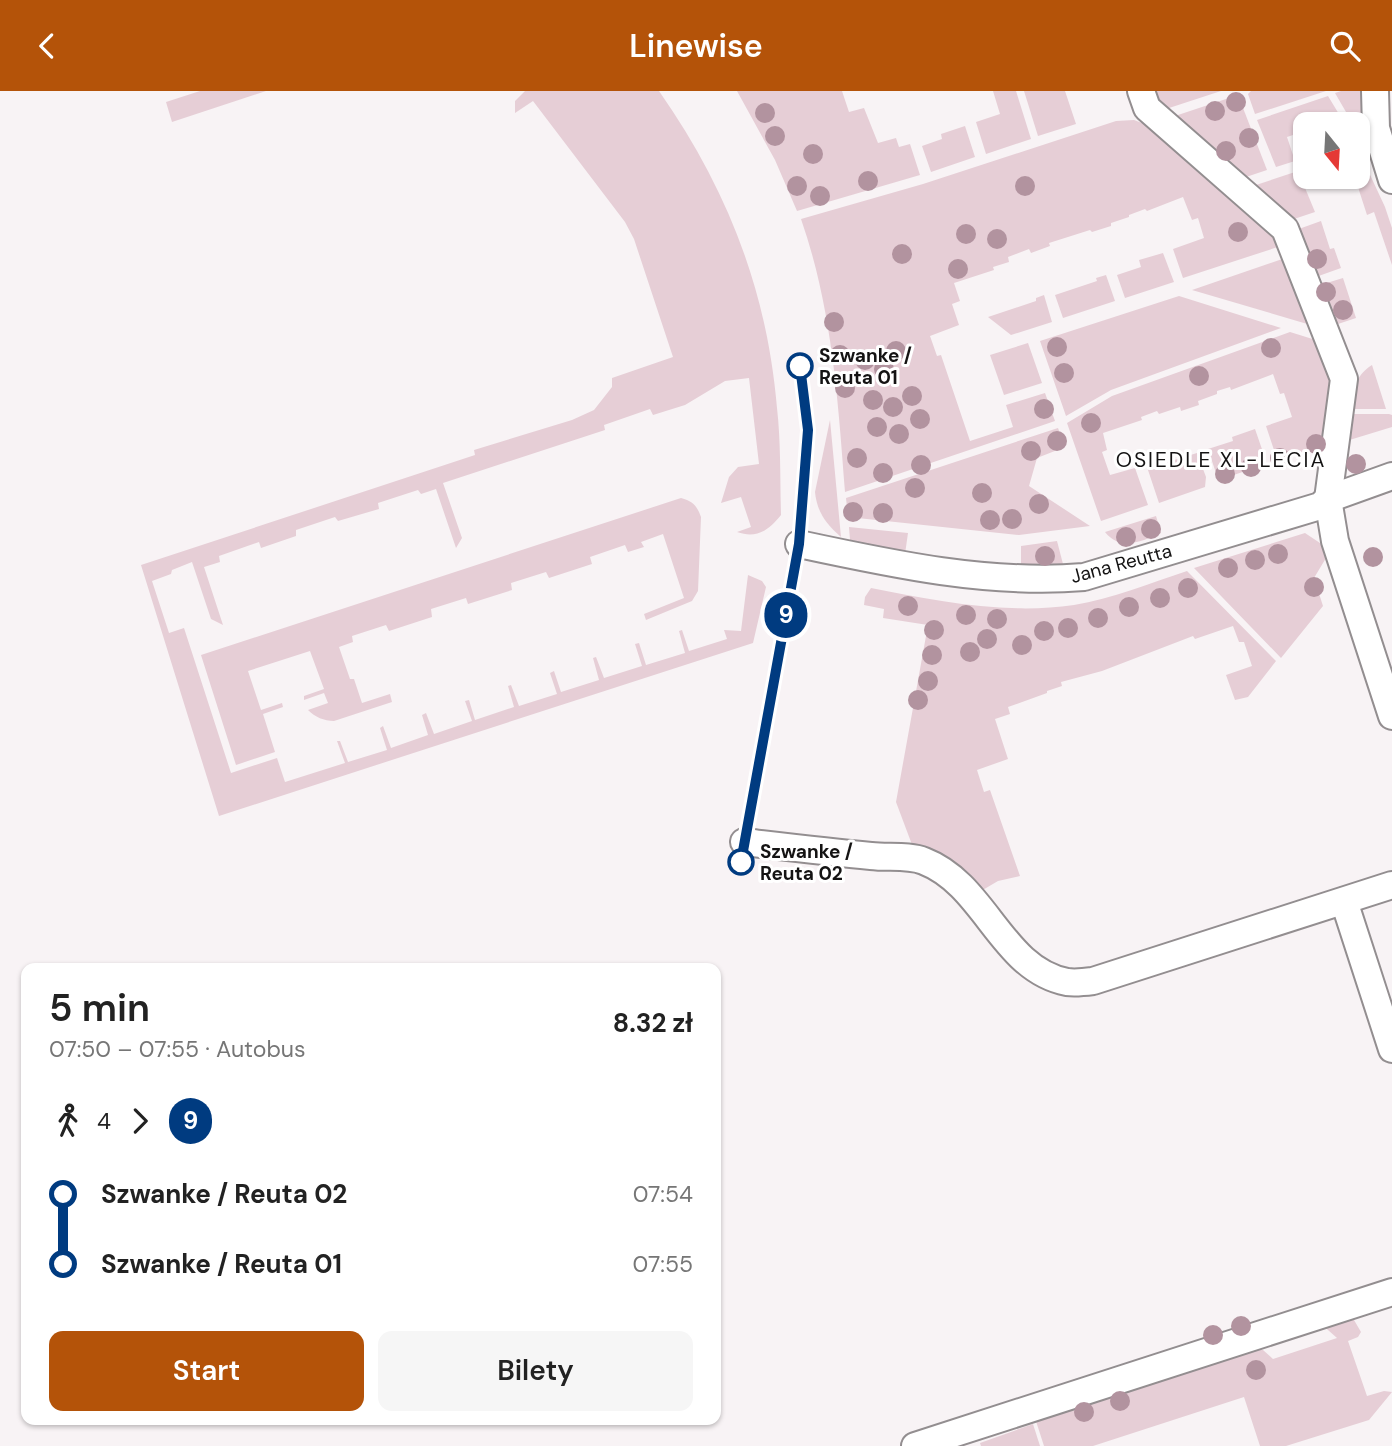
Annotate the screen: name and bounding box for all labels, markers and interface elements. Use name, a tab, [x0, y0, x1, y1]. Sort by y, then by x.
text: Linewise	[629, 25, 763, 67]
icon: back	[28, 27, 66, 65]
icon: search	[1326, 27, 1364, 65]
north arrow	[1293, 112, 1370, 189]
map controls	[1293, 112, 1370, 189]
place label: Szwanke / Reuta 01	[819, 343, 912, 390]
marker: Szwanke / Reuta 01	[787, 353, 813, 379]
district label: OSIEDLE XL-LECIA	[1116, 446, 1326, 474]
street label: Jana Reutta	[1068, 538, 1174, 589]
line badge: 9	[763, 592, 809, 638]
text: 9	[778, 599, 794, 630]
place label: Szwanke / Reuta 02	[760, 839, 853, 886]
marker: Szwanke / Reuta 02	[728, 849, 754, 875]
text: 5 min	[49, 983, 150, 1033]
text: 8.32 zł	[613, 1006, 693, 1040]
text: 07:50 – 07:55 · Autobus	[49, 1034, 306, 1064]
icon: walk	[49, 1102, 87, 1140]
icon: forward	[121, 1102, 159, 1140]
text: 9	[183, 1105, 198, 1136]
text: 4	[97, 1106, 111, 1136]
text: Szwanke / Reuta 02	[101, 1177, 347, 1211]
text: 07:54	[633, 1179, 693, 1209]
text: Szwanke / Reuta 01	[101, 1247, 342, 1281]
text: 07:55	[633, 1249, 693, 1279]
button: Start	[49, 1331, 364, 1411]
button: Bilety	[378, 1331, 693, 1411]

